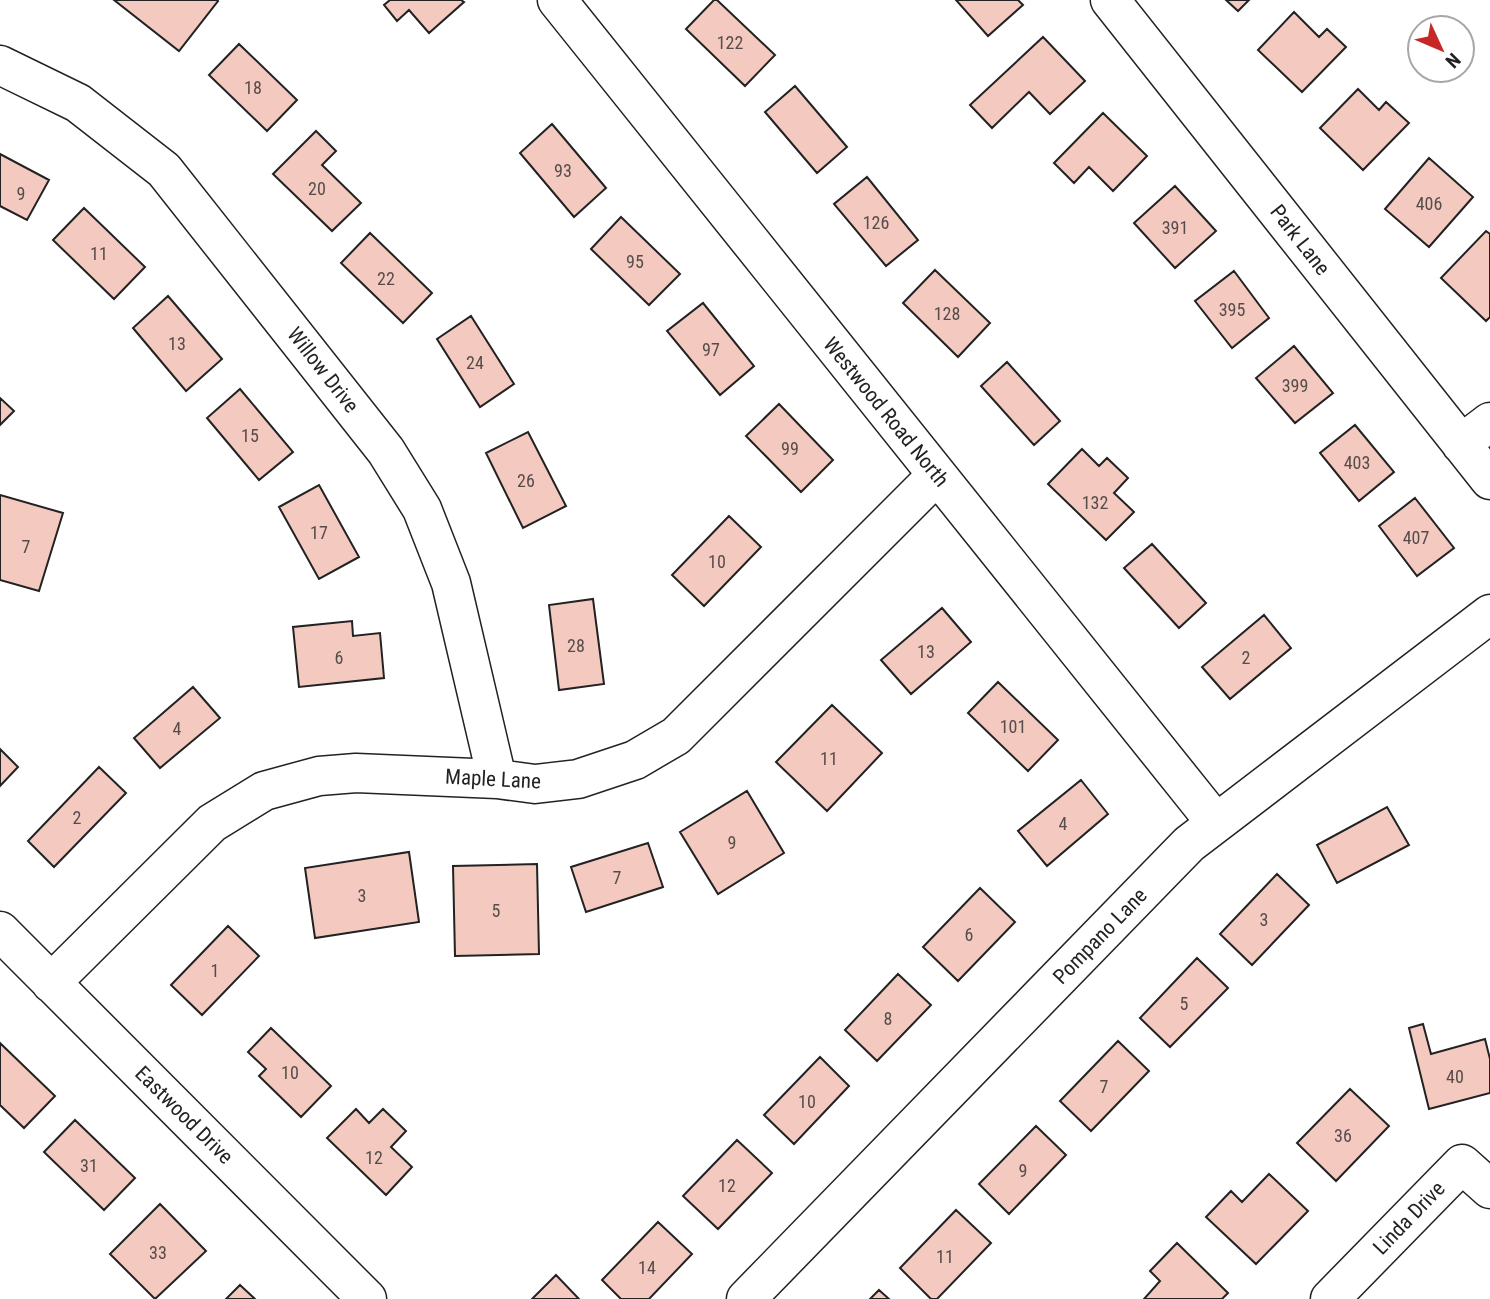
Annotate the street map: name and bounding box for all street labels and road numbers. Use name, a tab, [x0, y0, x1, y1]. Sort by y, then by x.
street label: Park Lane	[1265, 200, 1335, 280]
street label: Willow Drive	[282, 323, 364, 417]
street label: Westwood Road North	[818, 333, 954, 491]
street label: Maple Lane	[445, 765, 542, 793]
street label: Pompano Lane	[1048, 883, 1152, 989]
street label: Eastwood Drive	[130, 1061, 238, 1169]
street label: Linda Drive	[1368, 1176, 1450, 1259]

